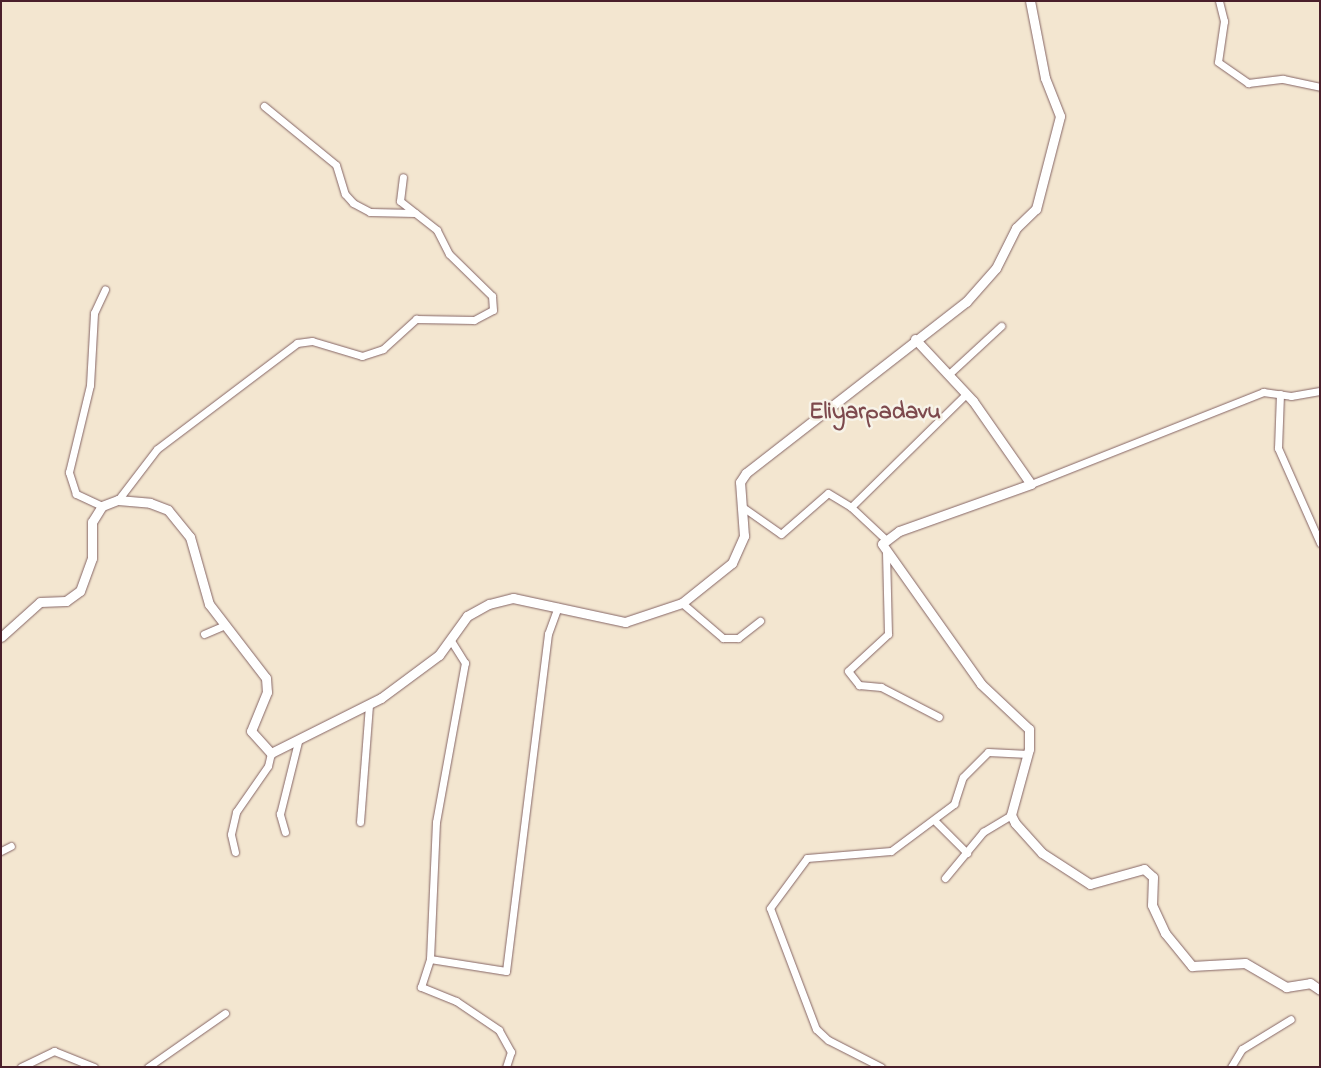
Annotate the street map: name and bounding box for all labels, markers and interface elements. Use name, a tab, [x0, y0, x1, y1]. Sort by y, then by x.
district label: Eliyarpadavu	[809, 399, 941, 427]

